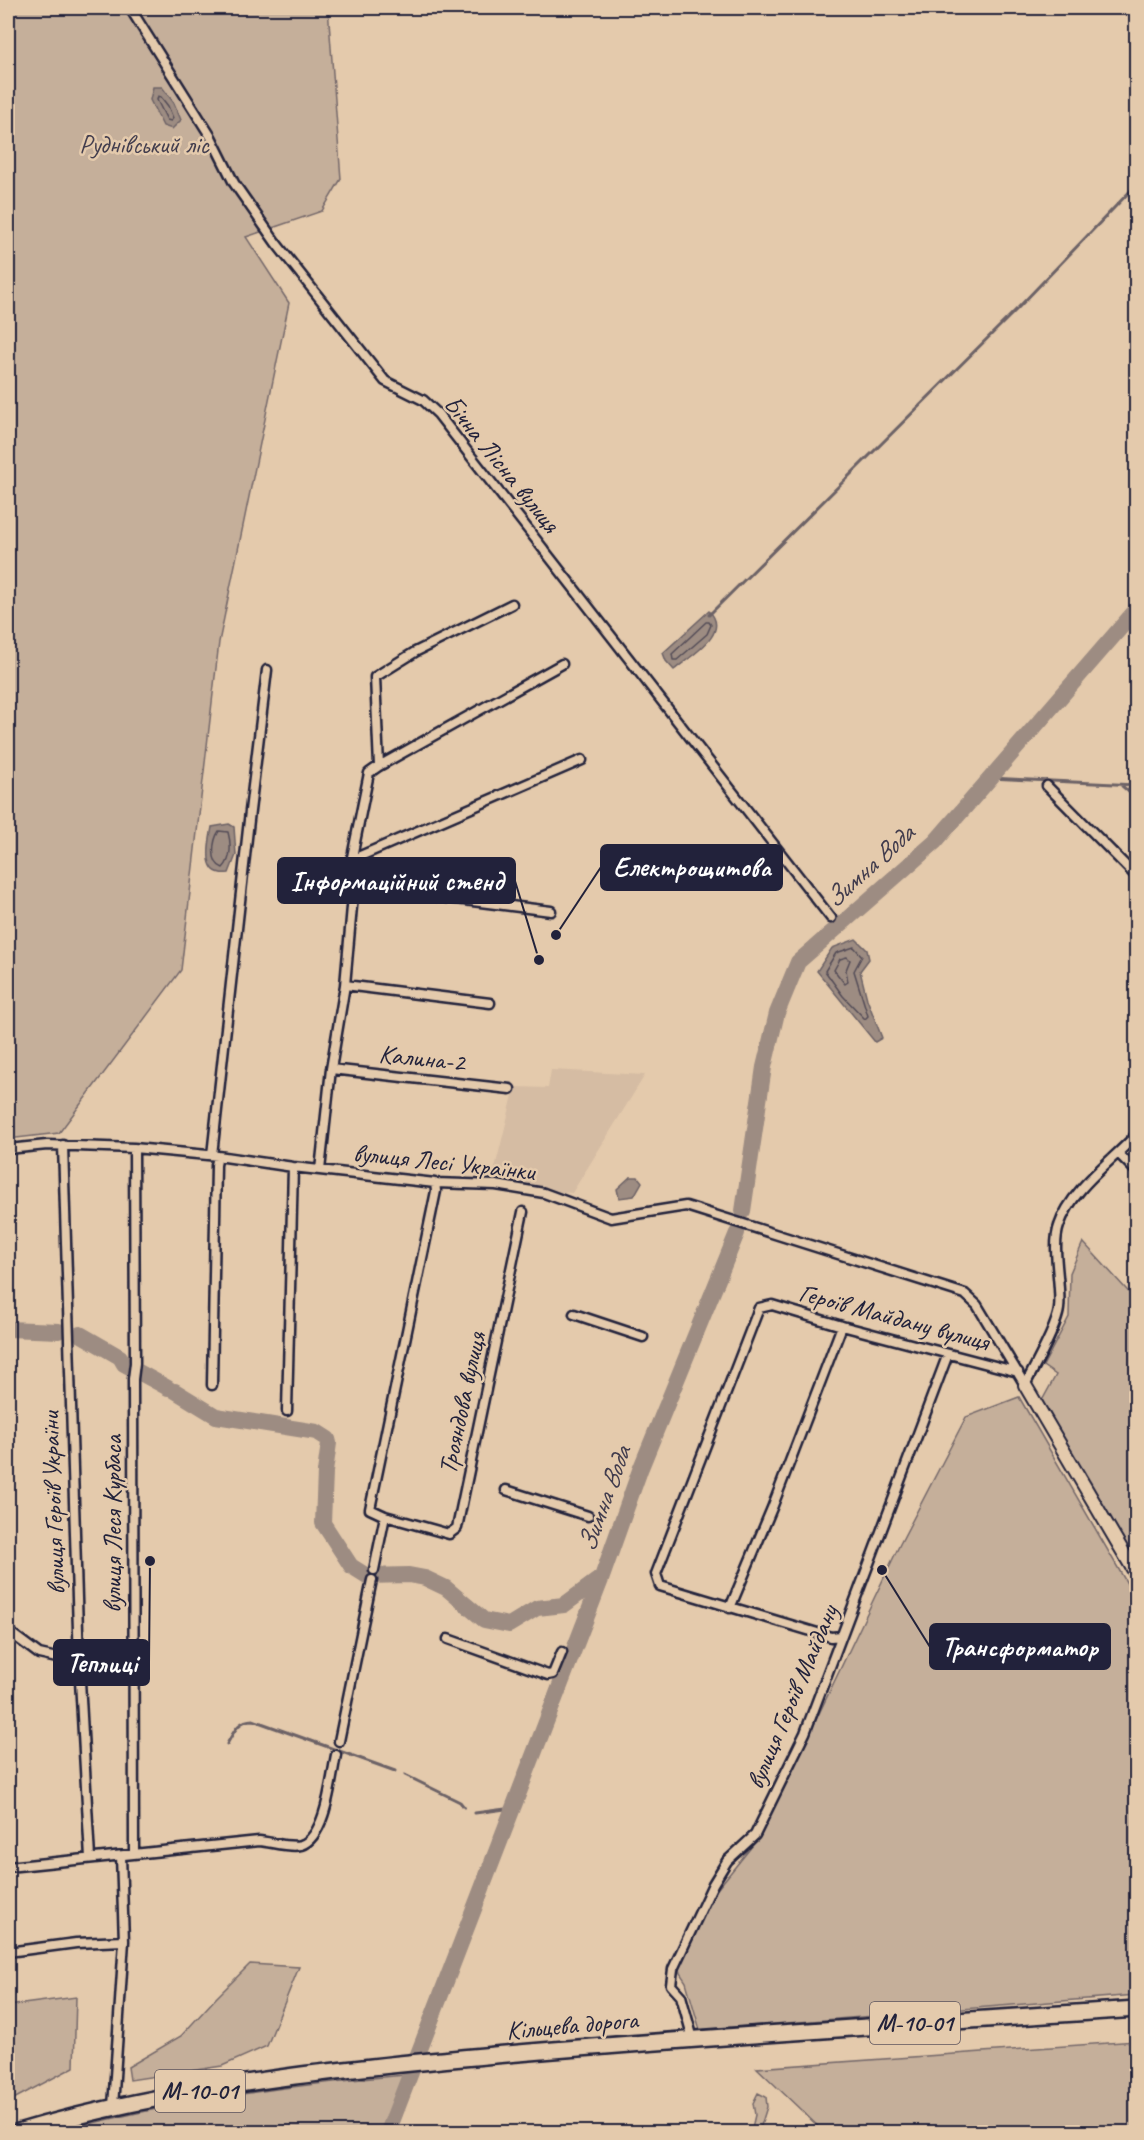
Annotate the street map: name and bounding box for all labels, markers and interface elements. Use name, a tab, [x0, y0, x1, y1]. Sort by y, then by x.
park label: Руднівський ліс	[79, 128, 210, 161]
street label: Бічна Лісна вулиця	[437, 389, 568, 541]
water label: Зимна Вода	[817, 815, 923, 915]
callout: Електрощитова	[601, 845, 782, 890]
text: Електрощитова	[613, 850, 773, 884]
callout: Інформаційний стенд	[278, 858, 515, 903]
text: Інформаційний стенд	[291, 864, 506, 898]
street label: Калина-2	[377, 1037, 469, 1079]
street label: вулиця Лесі Українки	[352, 1136, 538, 1188]
street label: Героїв Майдану вулиця	[795, 1276, 994, 1359]
street label: Трояндова вулиця	[431, 1327, 494, 1477]
street label: вулиця Героїв України	[33, 1409, 73, 1595]
street label: вулиця Леся Курбаса	[96, 1433, 129, 1613]
water label: Зимна Вода	[569, 1440, 639, 1556]
street label: вулиця Героїв Майдану	[738, 1598, 846, 1794]
callout: Трансформатор	[930, 1624, 1110, 1669]
text: Трансформатор	[942, 1630, 1100, 1664]
callout: Теплиці	[54, 1640, 149, 1685]
text: Теплиці	[67, 1646, 141, 1680]
road number: М-10-01	[870, 2002, 960, 2044]
street label: Кільцева дорога	[505, 2003, 641, 2047]
road number: М-10-01	[155, 2070, 245, 2112]

